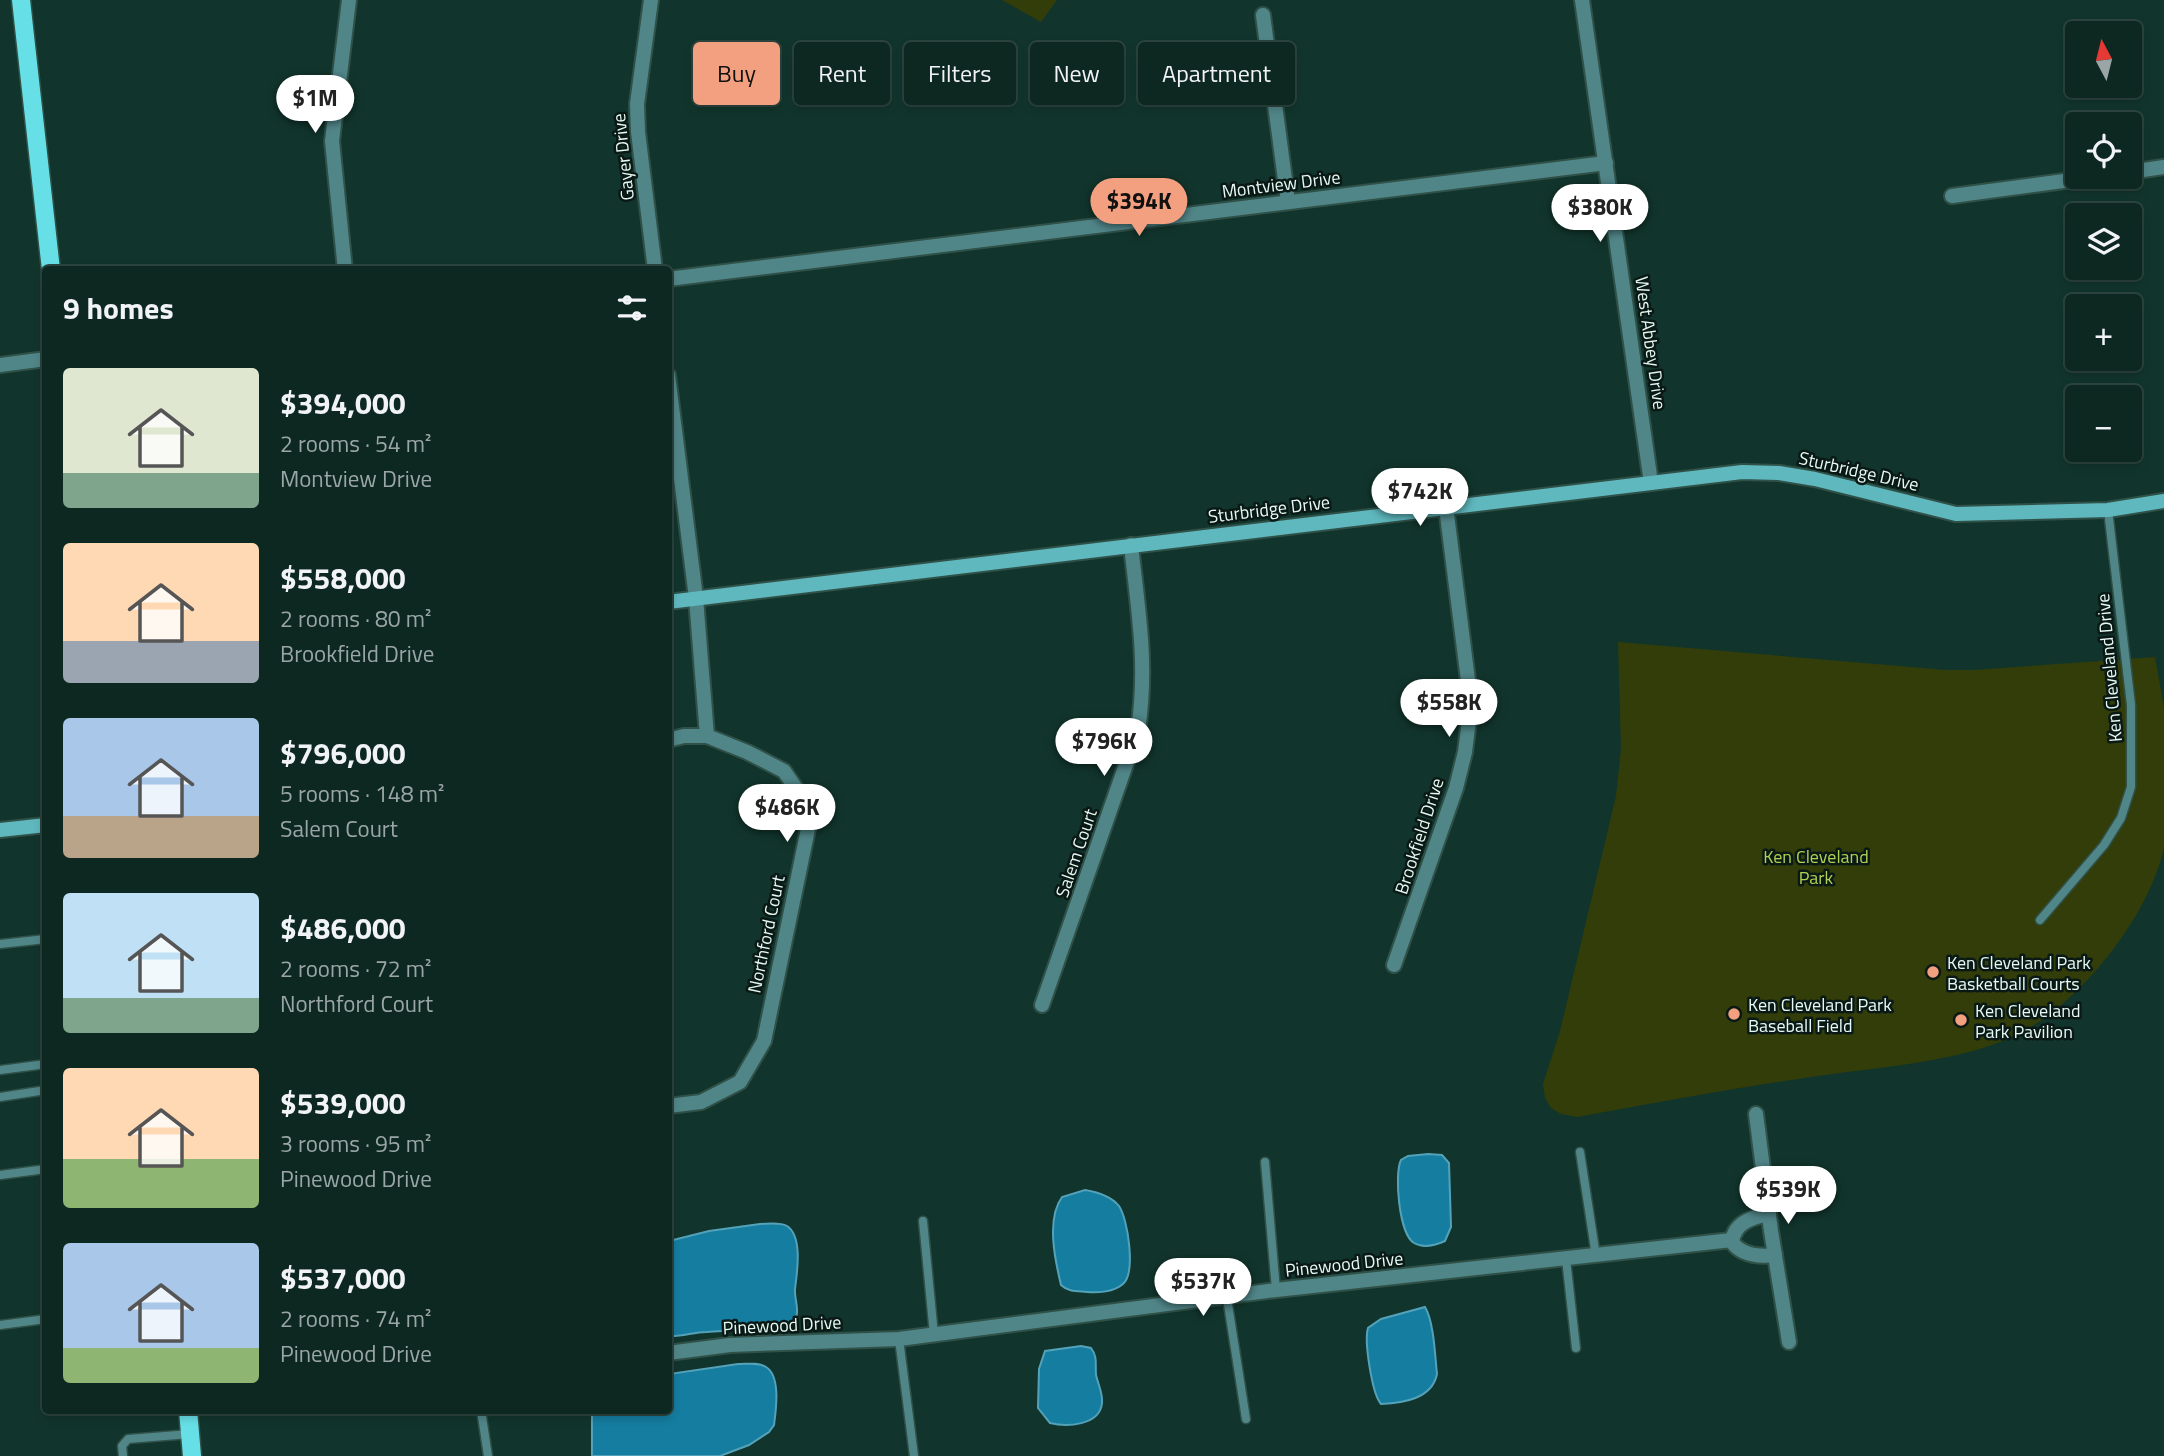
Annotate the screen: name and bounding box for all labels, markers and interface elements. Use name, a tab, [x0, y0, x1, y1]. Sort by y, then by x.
north arrow	[2065, 21, 2142, 98]
map controls	[2065, 21, 2142, 462]
chip: Buy	[693, 42, 780, 105]
chip: Rent	[794, 42, 890, 105]
chip: Filters	[904, 42, 1016, 105]
chip: New	[1030, 42, 1124, 105]
chip: Apartment	[1138, 42, 1295, 105]
pin: $1M	[281, 76, 349, 135]
text: $1M	[292, 80, 338, 115]
street label: Gayer Drive	[605, 112, 641, 202]
button: locate	[2065, 112, 2142, 189]
street label: Montview Drive	[1220, 163, 1342, 205]
pin: $394K	[1090, 178, 1188, 238]
text: $394K	[1106, 183, 1172, 218]
pin: $380K	[1551, 184, 1649, 244]
text: $380K	[1567, 189, 1633, 224]
button: layers	[2065, 203, 2142, 280]
street label: West Abbey Drive	[1628, 275, 1674, 411]
text: 9 homes	[63, 285, 174, 331]
icon: filters	[613, 289, 651, 327]
button: +	[2065, 294, 2142, 371]
text: $394,000	[280, 380, 406, 426]
button: −	[2065, 385, 2142, 462]
icon: home	[119, 396, 203, 480]
text: 2 rooms · 54 m²	[280, 426, 431, 461]
street label: Sturbridge Drive	[1796, 444, 1922, 498]
text: Montview Drive	[280, 461, 432, 496]
pin: $742K	[1371, 468, 1469, 528]
text: $742K	[1387, 473, 1453, 508]
street label: Sturbridge Drive	[1207, 488, 1331, 530]
text: $558,000	[280, 555, 406, 601]
icon: home	[119, 571, 203, 655]
street label: Ken Cleveland Drive	[2089, 593, 2129, 743]
text: 2 rooms · 80 m²	[280, 601, 431, 636]
text: Brookfield Drive	[280, 636, 434, 671]
pin: $558K	[1400, 680, 1498, 739]
text: $558K	[1416, 684, 1482, 719]
pin: $796K	[1055, 718, 1153, 778]
text: $796K	[1071, 723, 1137, 758]
text: $796,000	[280, 730, 406, 776]
icon: home	[119, 746, 203, 830]
street label: Brookfield Drive	[1388, 774, 1450, 898]
text: 5 rooms · 148 m²	[280, 776, 444, 811]
pin: $486K	[738, 784, 836, 844]
text: $486K	[754, 789, 820, 824]
street label: Salem Court	[1048, 804, 1104, 901]
text: Salem Court	[280, 811, 398, 846]
park label: Ken Cleveland Park	[1763, 843, 1869, 891]
street label: Northford Court	[740, 872, 792, 995]
text: $486,000	[280, 905, 406, 951]
icon: home	[119, 921, 203, 1005]
place label: Ken Cleveland Park Basketball Courts	[1947, 949, 2091, 997]
text: 2 rooms · 72 m²	[280, 951, 431, 986]
marker: Ken Cleveland Park Basketball Courts	[1925, 964, 1941, 980]
text: Northford Court	[280, 986, 433, 1021]
place label: Ken Cleveland Park Baseball Field	[1748, 991, 1892, 1039]
place label: Ken Cleveland Park Pavilion	[1975, 997, 2081, 1045]
marker: Ken Cleveland Park Baseball Field	[1726, 1006, 1742, 1022]
marker: Ken Cleveland Park Pavilion	[1953, 1012, 1969, 1028]
text: $539,000	[280, 1080, 406, 1126]
icon: home	[119, 1096, 203, 1180]
text: 3 rooms · 95 m²	[280, 1126, 431, 1161]
text: Pinewood Drive	[280, 1161, 432, 1196]
pin: $539K	[1739, 1166, 1837, 1226]
text: $539K	[1755, 1171, 1821, 1206]
street label: Pinewood Drive	[1284, 1244, 1404, 1284]
text: $537,000	[280, 1255, 406, 1301]
pin: $537K	[1154, 1258, 1252, 1318]
text: $537K	[1170, 1263, 1236, 1298]
icon: home	[119, 1271, 203, 1355]
text: 2 rooms · 74 m²	[280, 1301, 431, 1336]
street label: Pinewood Drive	[722, 1308, 842, 1342]
text: Pinewood Drive	[280, 1336, 432, 1371]

